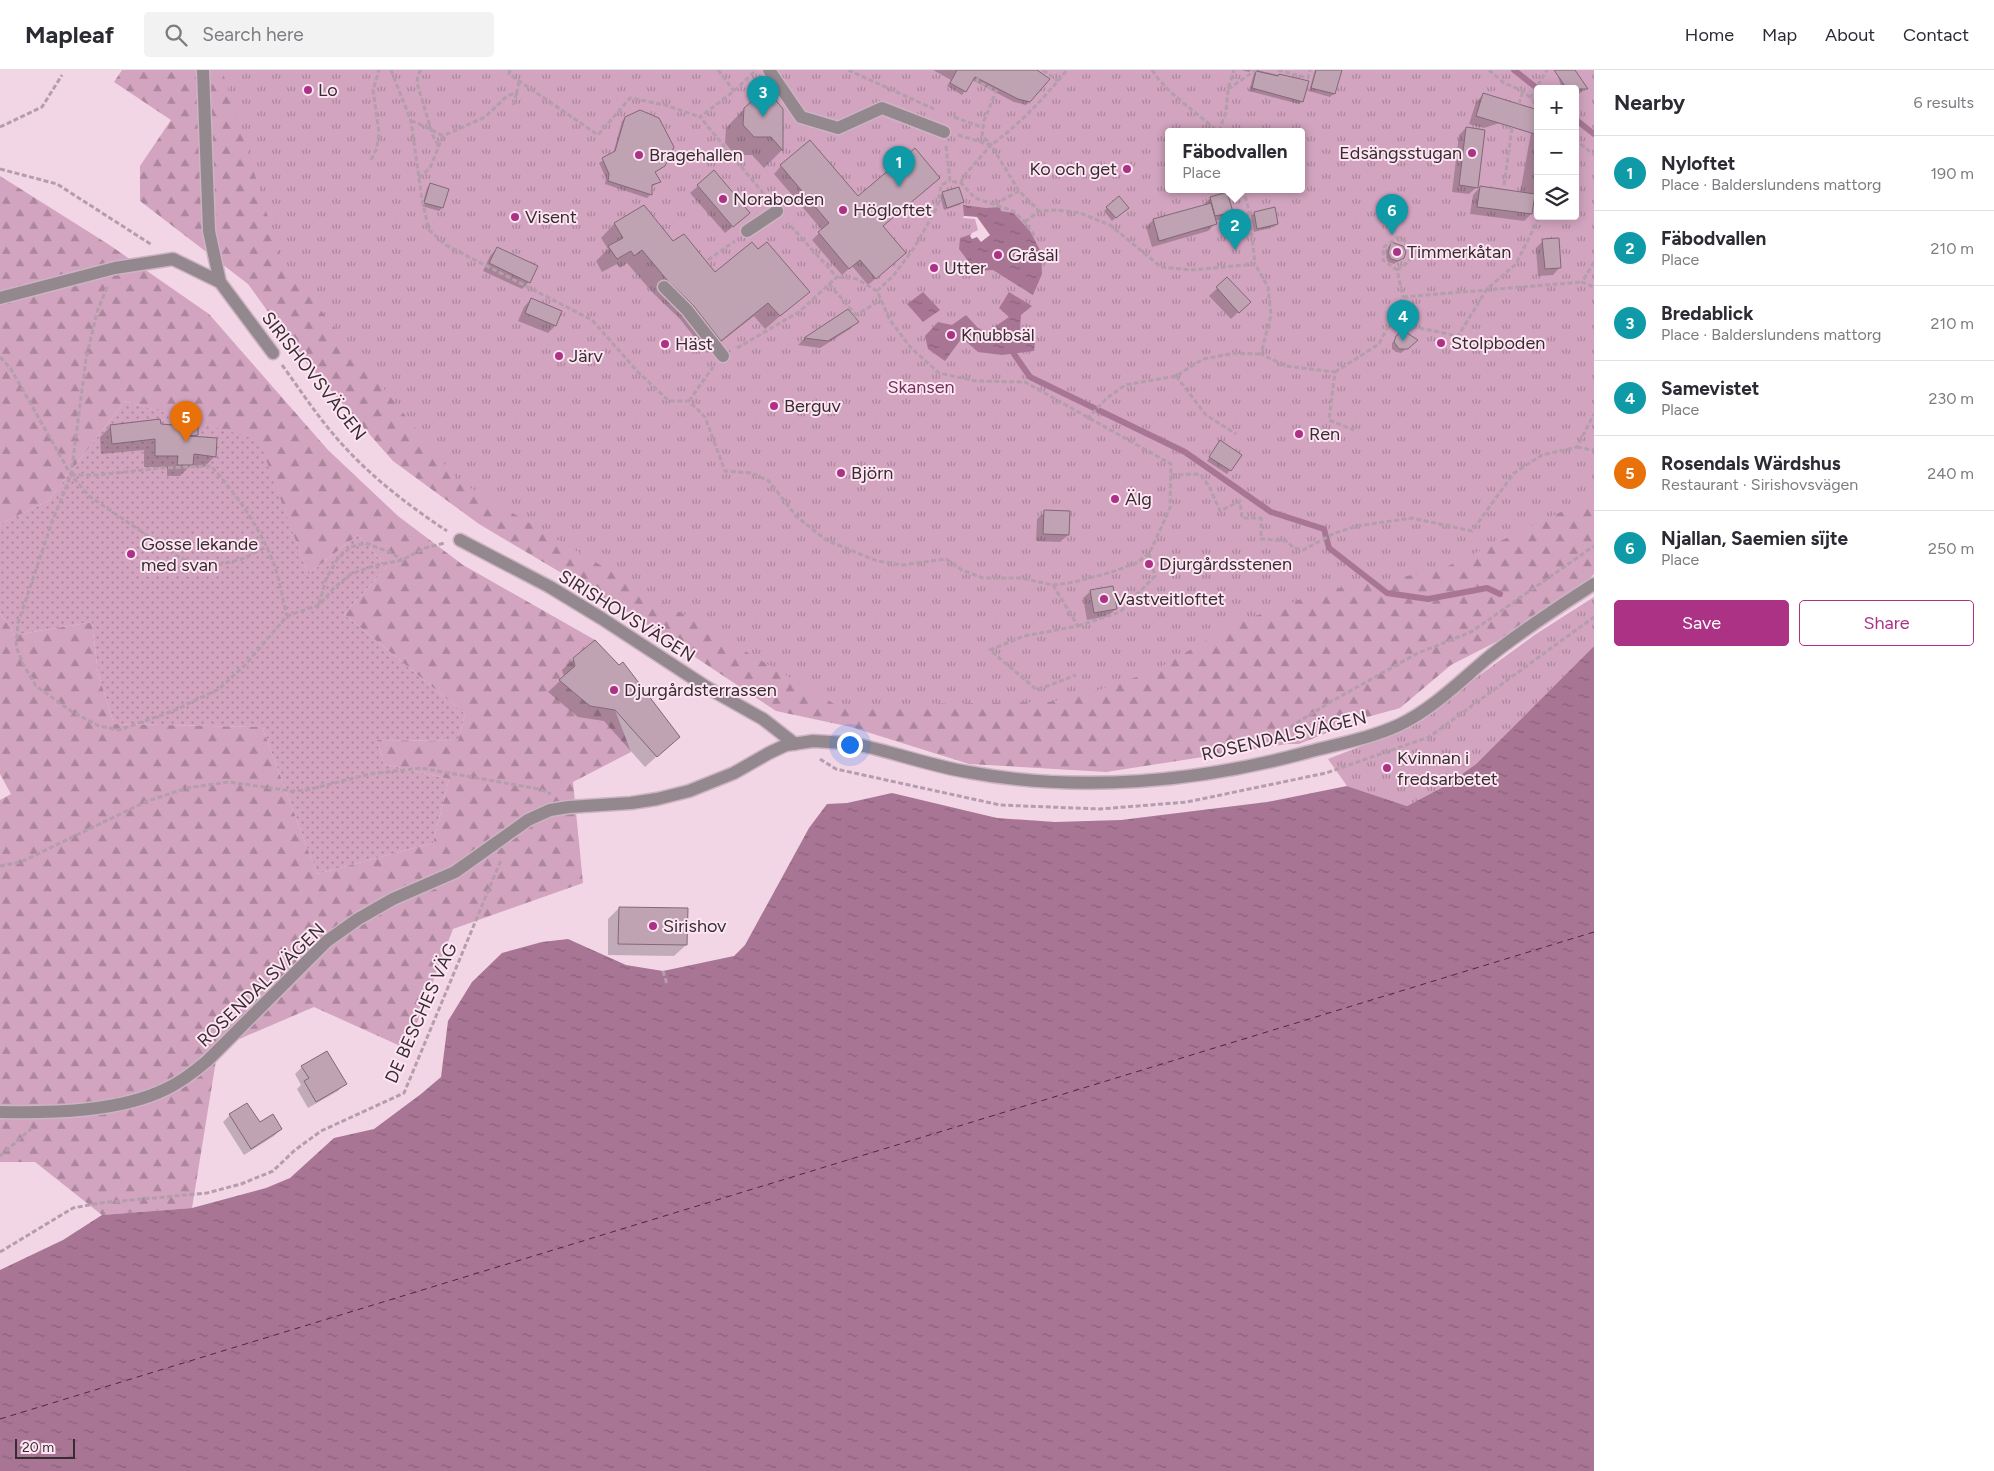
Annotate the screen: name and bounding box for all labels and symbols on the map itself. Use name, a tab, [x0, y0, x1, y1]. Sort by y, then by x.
pin: 3	[747, 76, 779, 117]
place label: Lo	[318, 79, 338, 101]
marker: Lo	[302, 84, 314, 96]
place label: Edsängsstugan	[1339, 142, 1462, 164]
place label: Bragehallen	[649, 144, 743, 166]
pin: 1	[883, 146, 915, 187]
marker: Edsängsstugan	[1466, 147, 1478, 159]
marker: Bragehallen	[633, 149, 645, 161]
place label: Ko och get	[1029, 158, 1117, 180]
marker: Ko och get	[1121, 163, 1133, 175]
place label: Noraboden	[733, 188, 824, 210]
marker: Noraboden	[717, 193, 729, 205]
pin: 6	[1376, 194, 1408, 235]
place label: Högloftet	[853, 199, 932, 221]
marker: Högloftet	[837, 204, 849, 216]
place label: Visent	[525, 206, 577, 228]
pin: 2	[1219, 209, 1251, 250]
marker: Visent	[509, 211, 521, 223]
place label: Timmerkåtan	[1407, 241, 1511, 263]
place label: Gråsäl	[1008, 244, 1058, 266]
marker: Timmerkåtan	[1391, 246, 1403, 258]
marker: Gråsäl	[992, 249, 1004, 261]
place label: Utter	[944, 257, 986, 279]
marker: Utter	[928, 262, 940, 274]
pin: 4	[1387, 300, 1419, 341]
street label: SIRISHOVSVÄGEN	[257, 307, 371, 445]
place label: Knubbsäl	[961, 324, 1035, 346]
marker: Knubbsäl	[945, 329, 957, 341]
place label: Stolpboden	[1451, 332, 1545, 354]
place label: Häst	[675, 333, 713, 355]
marker: Stolpboden	[1435, 337, 1447, 349]
marker: Häst	[659, 338, 671, 350]
place label: Järv	[569, 345, 604, 367]
marker: Järv	[553, 350, 565, 362]
park label: Skansen	[887, 376, 955, 398]
place label: Berguv	[784, 395, 842, 417]
marker: Berguv	[768, 400, 780, 412]
pin: 5	[170, 401, 202, 442]
place label: Ren	[1309, 423, 1340, 445]
marker: Ren	[1293, 428, 1305, 440]
place label: Björn	[851, 462, 893, 484]
marker: Björn	[835, 467, 847, 479]
place label: Älg	[1125, 488, 1152, 510]
marker: Älg	[1109, 493, 1121, 505]
place label: Gosse lekande med svan	[141, 533, 258, 576]
marker: Gosse lekande med svan	[125, 548, 137, 560]
place label: Djurgårdsstenen	[1159, 553, 1292, 575]
marker: Djurgårdsstenen	[1143, 558, 1155, 570]
street label: SIRISHOVSVÄGEN	[555, 565, 699, 667]
place label: Vastveitloftet	[1114, 588, 1225, 610]
marker: Vastveitloftet	[1098, 593, 1110, 605]
place label: Djurgårdsterrassen	[624, 679, 777, 701]
marker: Djurgårdsterrassen	[608, 684, 620, 696]
street label: ROSENDALSVÄGEN	[1199, 706, 1369, 766]
your location	[837, 732, 863, 758]
place label: Kvinnan i fredsarbetet	[1397, 747, 1498, 790]
marker: Kvinnan i fredsarbetet	[1381, 762, 1393, 774]
place label: Sirishov	[663, 915, 727, 937]
street label: ROSENDALSVÄGEN	[193, 918, 329, 1052]
marker: Sirishov	[647, 920, 659, 932]
street label: DE BESCHES VÄG	[380, 939, 462, 1087]
scale bar	[15, 1436, 75, 1459]

